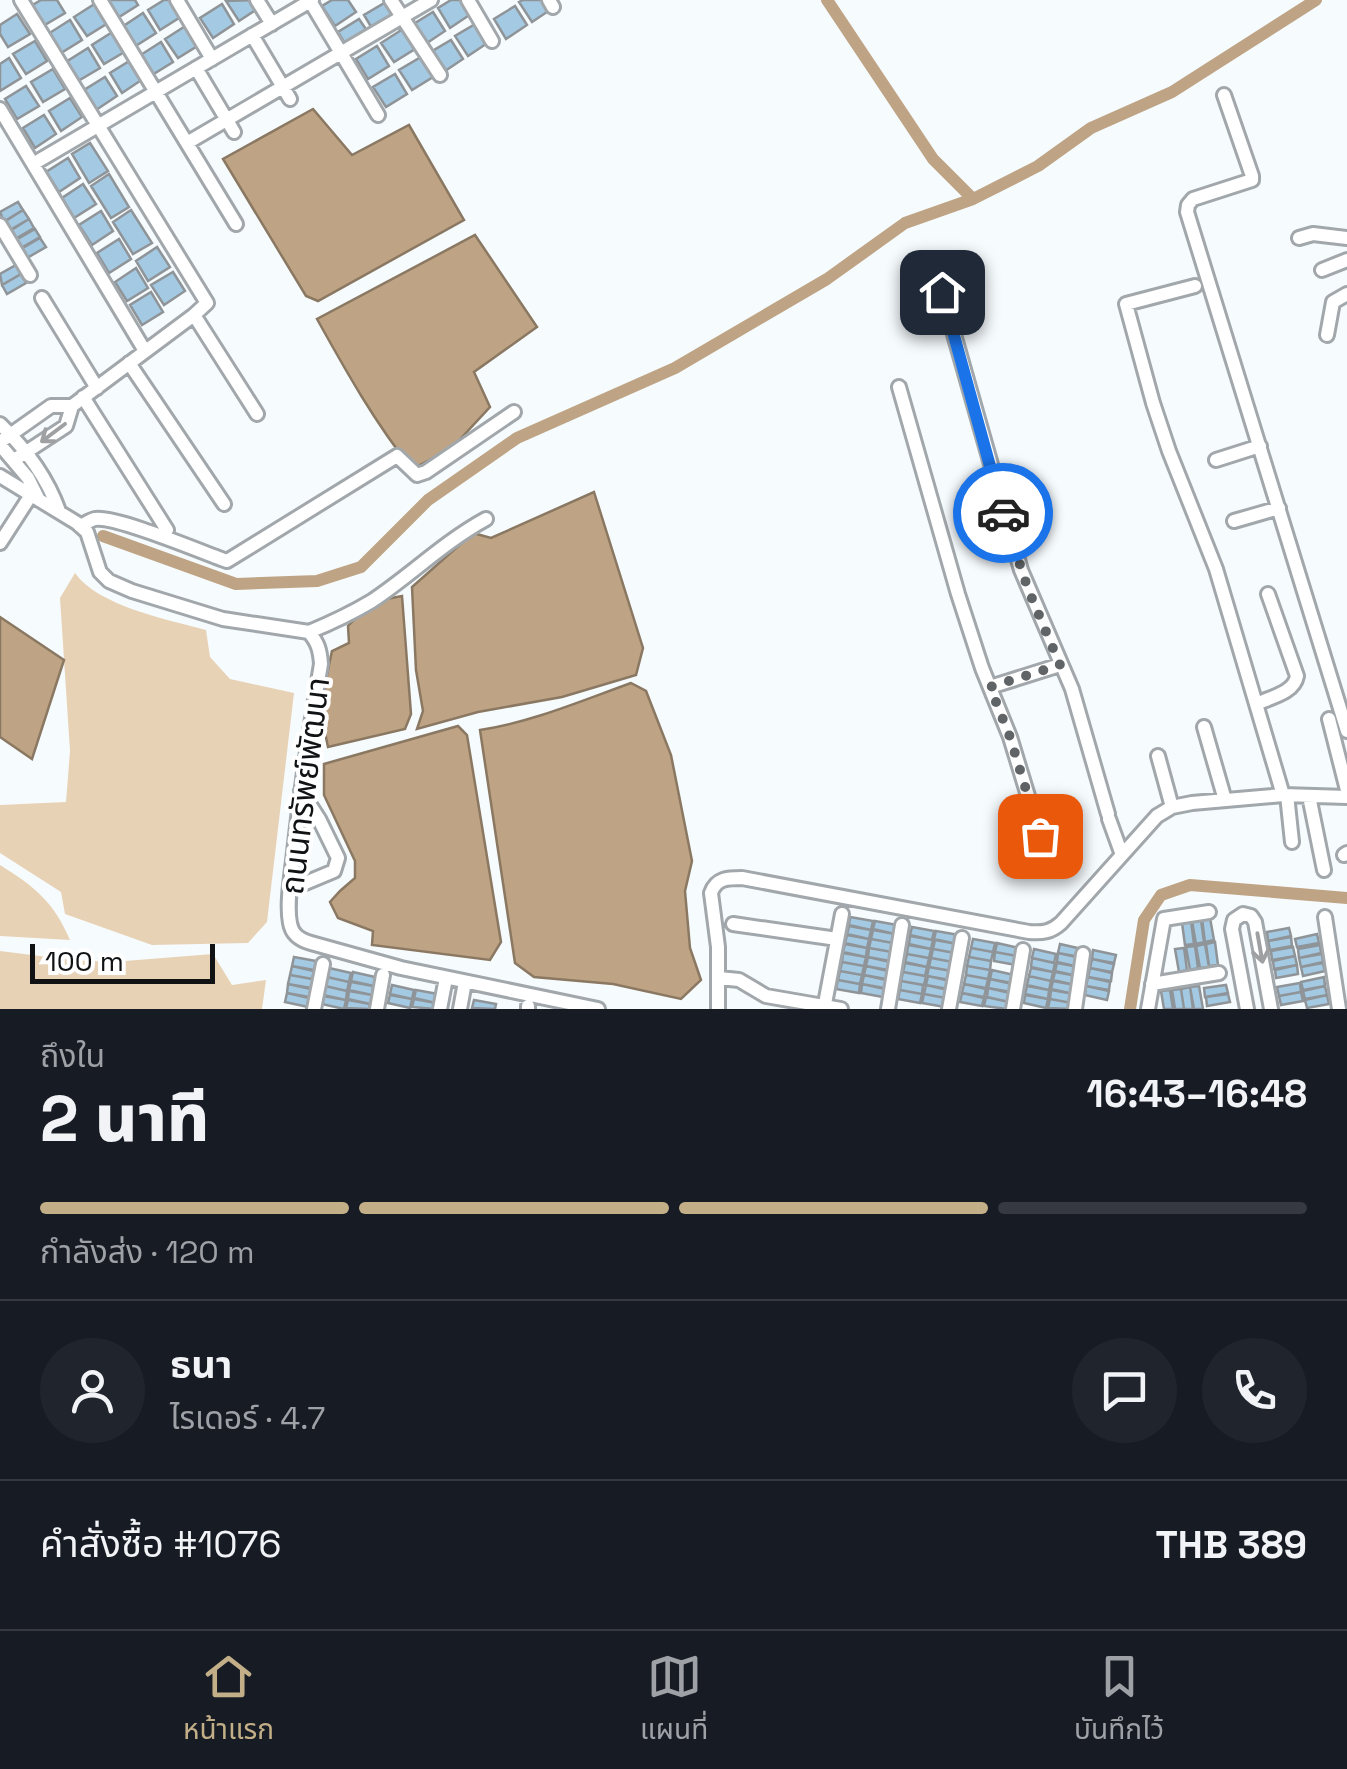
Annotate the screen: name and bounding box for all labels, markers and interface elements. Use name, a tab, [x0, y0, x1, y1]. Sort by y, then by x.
pin	[900, 250, 985, 335]
icon: home	[915, 265, 970, 320]
one-way arrow	[40, 422, 67, 443]
courier	[953, 463, 1053, 563]
icon: car	[976, 486, 1031, 541]
street label: ถนนทรัพย์พัฒนา	[272, 675, 338, 897]
pin	[998, 794, 1083, 879]
icon: bag	[1013, 809, 1068, 864]
one-way arrow	[1251, 932, 1270, 964]
scale bar	[30, 939, 215, 984]
text: 100 m	[45, 943, 124, 979]
text: ถึงใน	[40, 1036, 105, 1076]
text: 16:43–16:48	[1087, 1070, 1307, 1118]
text: 2 นาที	[40, 1077, 209, 1160]
text: กำลังส่ง · 120 m	[40, 1232, 255, 1272]
button: person	[40, 1338, 145, 1443]
button: chat	[1072, 1338, 1177, 1443]
button: phone	[1202, 1338, 1307, 1443]
text: ธนา	[170, 1341, 232, 1389]
text: ไรเดอร์ · 4.7	[170, 1398, 325, 1438]
text: คำสั่งซื้อ #1076	[40, 1520, 281, 1568]
text: THB 389	[1155, 1521, 1307, 1569]
tab: หน้าแรก	[183, 1649, 274, 1752]
tab: แผนที่	[640, 1649, 708, 1752]
tab: บันทึกไว้	[1074, 1649, 1164, 1752]

